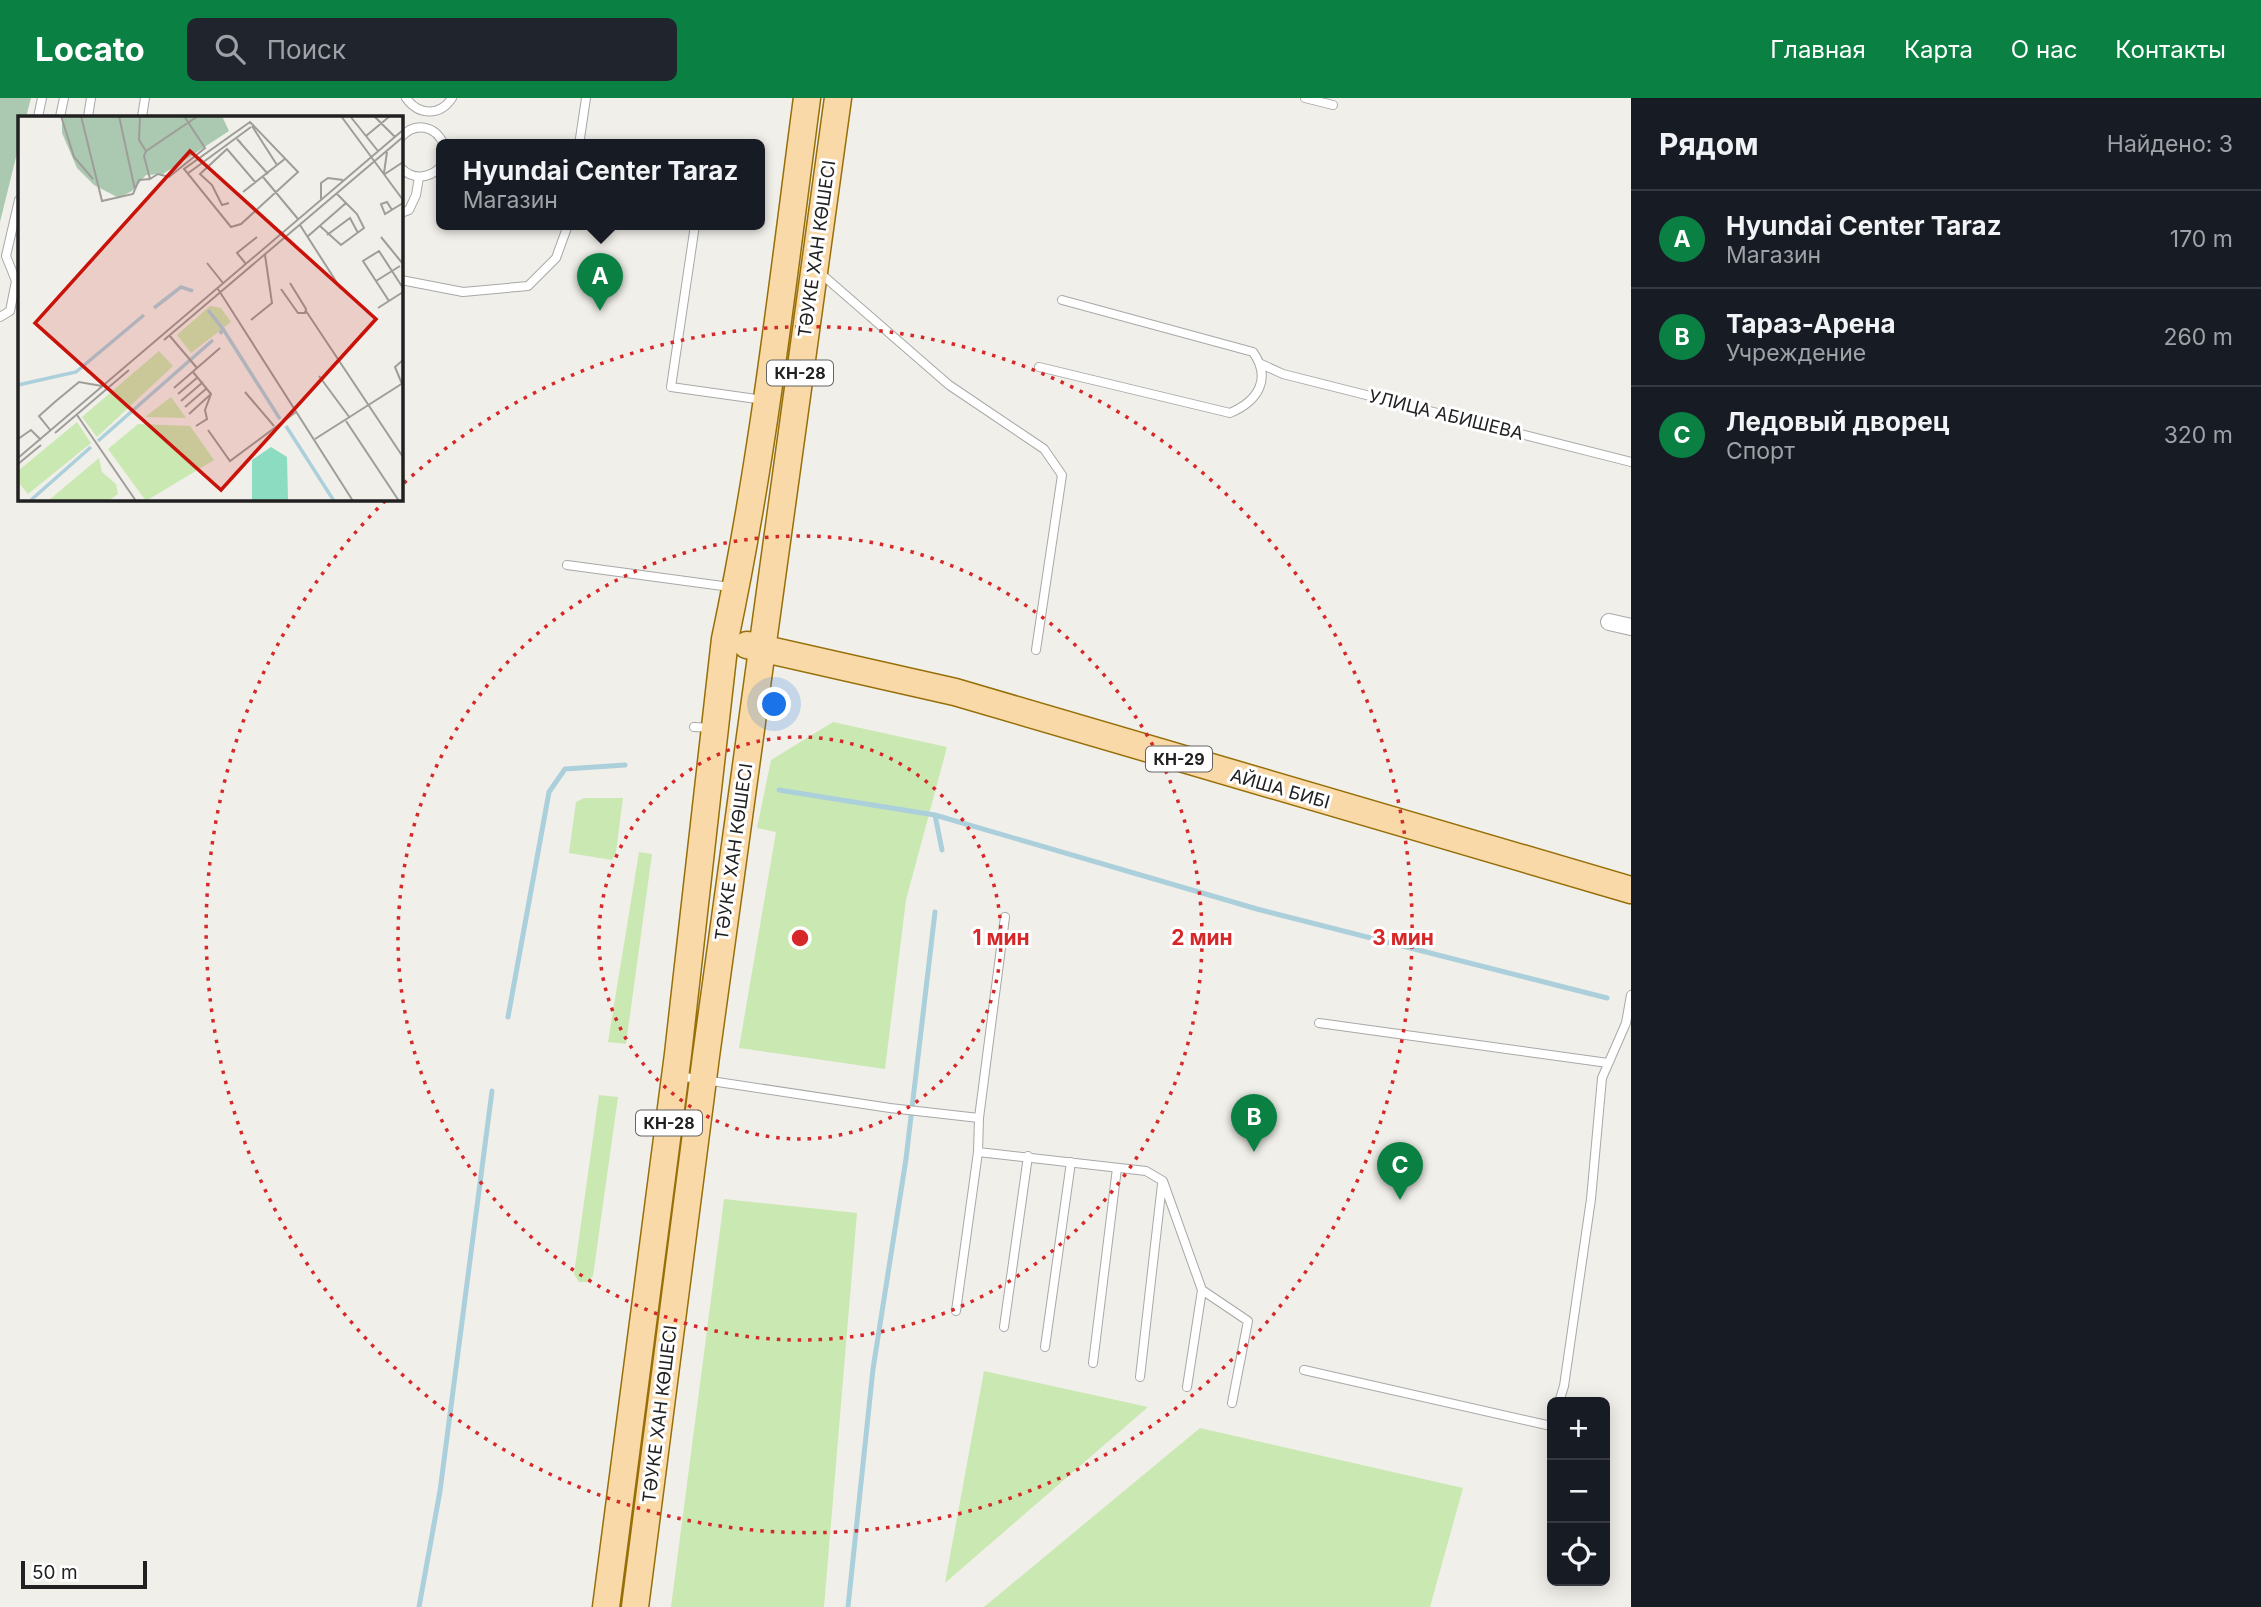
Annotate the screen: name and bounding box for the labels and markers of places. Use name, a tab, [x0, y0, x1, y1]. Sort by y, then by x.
pin: A	[577, 253, 623, 311]
centre of rings	[788, 926, 812, 950]
pin: B	[1231, 1094, 1277, 1152]
pin: C	[1377, 1142, 1423, 1200]

